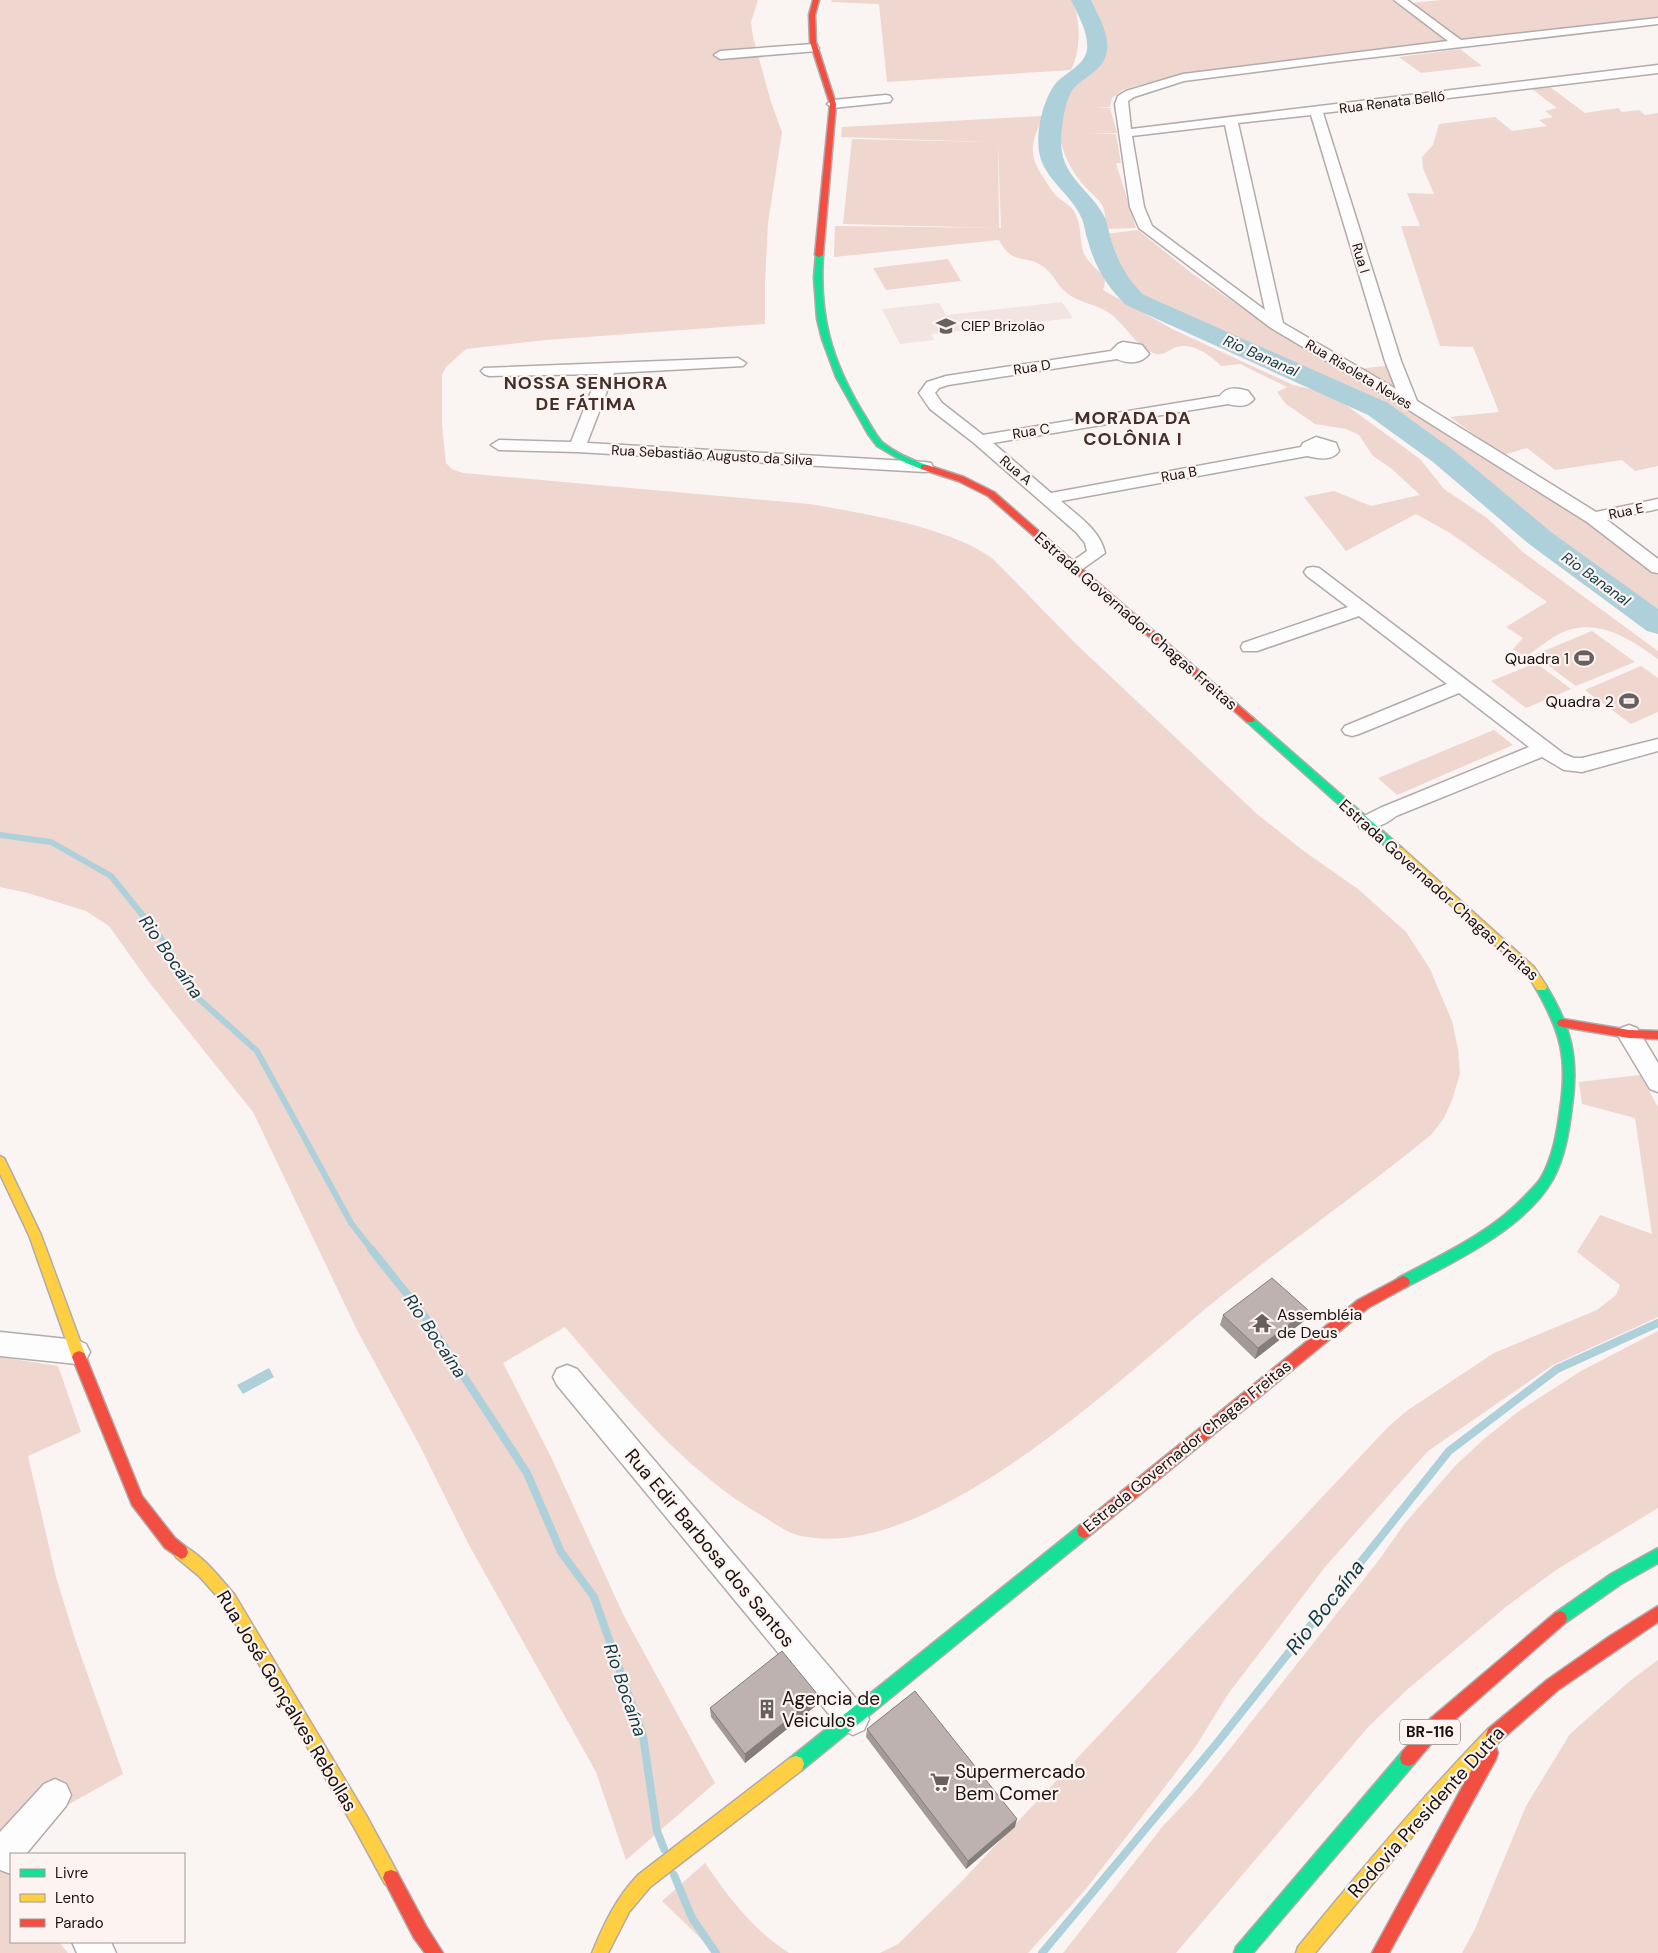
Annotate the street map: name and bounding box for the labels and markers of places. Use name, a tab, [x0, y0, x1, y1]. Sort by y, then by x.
school or university icon: CIEP Brizolão	[935, 315, 957, 337]
place label: CIEP Brizolão	[961, 317, 1045, 335]
sports icon: Quadra 1	[1573, 647, 1595, 669]
place label: Quadra 1	[1505, 648, 1569, 669]
sports icon: Quadra 2	[1618, 690, 1640, 712]
place label: Quadra 2	[1546, 691, 1614, 712]
place label: Assembléia de Deus	[1277, 1304, 1362, 1343]
temple icon: Assembléia de Deus	[1251, 1312, 1273, 1334]
place label: Agencia de Veiculos	[782, 1686, 880, 1733]
building icon: Agencia de Veiculos	[756, 1698, 778, 1720]
place label: Supermercado Bem Comer	[955, 1759, 1085, 1806]
supermarket icon: Supermercado Bem Comer	[929, 1771, 951, 1793]

